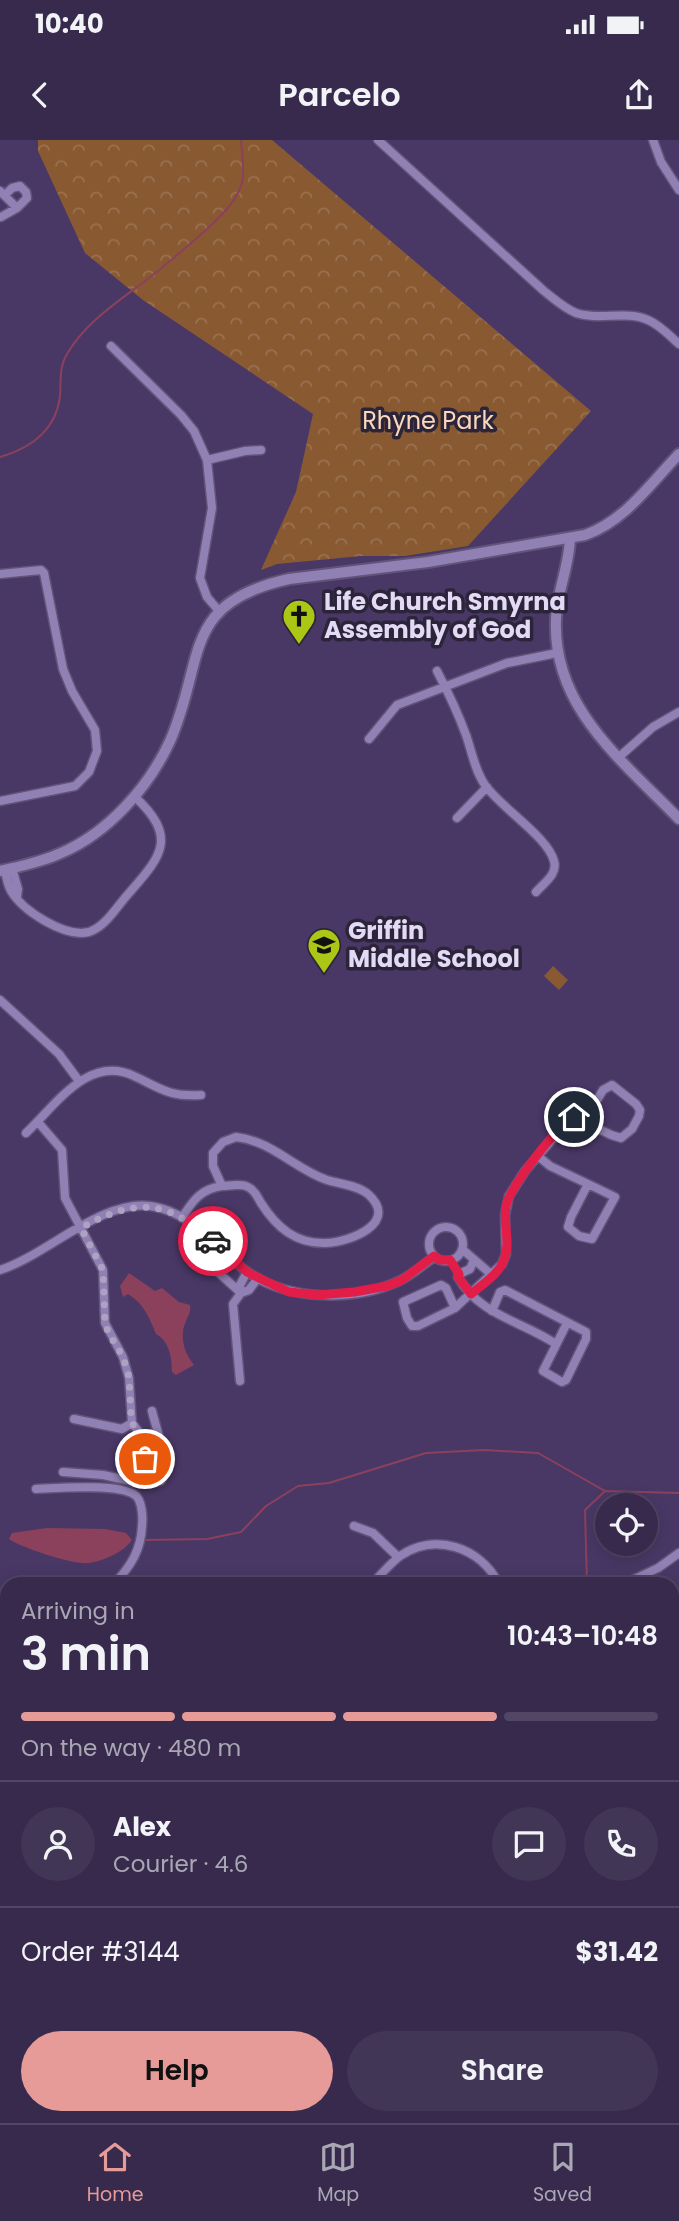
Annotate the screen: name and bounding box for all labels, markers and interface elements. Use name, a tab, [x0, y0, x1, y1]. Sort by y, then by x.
text: 10:40	[35, 6, 104, 42]
text: Parcelo	[278, 72, 401, 117]
icon: back	[21, 76, 59, 114]
icon: share	[620, 76, 658, 114]
park label: Rhyne Park	[362, 404, 494, 437]
place label: Life Church Smyrna Assembly of God	[324, 585, 566, 646]
church icon: Life Church Smyrna Assembly of God	[280, 597, 318, 646]
place label: Griffin Middle School	[348, 914, 520, 975]
school or university icon: Griffin Middle School	[305, 926, 343, 975]
pin	[544, 1087, 604, 1147]
icon: home	[555, 1098, 593, 1136]
courier	[178, 1206, 248, 1276]
icon: car	[194, 1222, 232, 1260]
pin	[115, 1429, 175, 1489]
icon: bag	[126, 1440, 164, 1478]
map controls	[595, 1493, 658, 1556]
button: locate	[595, 1493, 658, 1556]
text: Arriving in	[21, 1595, 135, 1627]
text: 10:43–10:48	[507, 1618, 658, 1654]
text: 3 min	[21, 1622, 151, 1686]
text: On the way · 480 m	[21, 1732, 241, 1764]
button: person	[21, 1807, 95, 1881]
button: chat	[492, 1807, 566, 1881]
button: phone	[584, 1807, 658, 1881]
text: Alex	[113, 1809, 171, 1845]
text: Courier · 4.6	[113, 1848, 248, 1880]
text: Order #3144	[21, 1934, 180, 1970]
text: $31.42	[576, 1934, 658, 1970]
button: Help	[21, 2031, 333, 2111]
button: Share	[347, 2031, 658, 2111]
tab: Home	[87, 2138, 144, 2209]
tab: Map	[317, 2138, 359, 2209]
tab: Saved	[533, 2138, 592, 2209]

